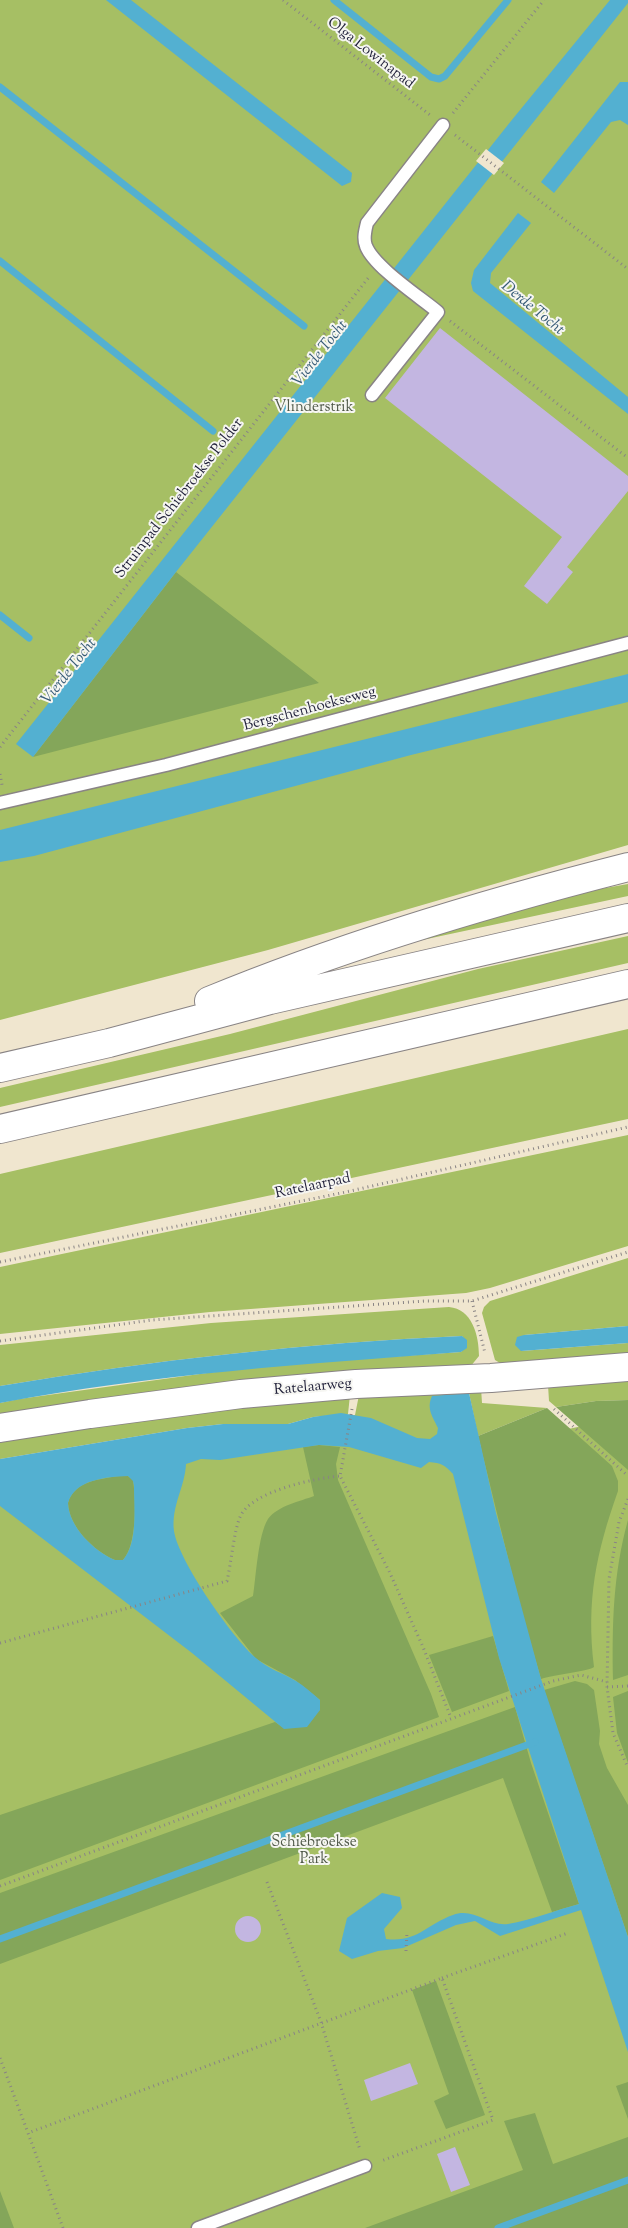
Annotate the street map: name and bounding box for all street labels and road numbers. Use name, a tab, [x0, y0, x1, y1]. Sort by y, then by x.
street label: Olga Lowinapad	[323, 14, 417, 94]
street label: Struinpad Schiebroekse Polder	[112, 416, 248, 582]
street label: Bergschenhoekseweg	[242, 684, 378, 736]
street label: Ratelaarpad	[274, 1170, 352, 1204]
street label: Ratelaarweg	[273, 1376, 353, 1400]

